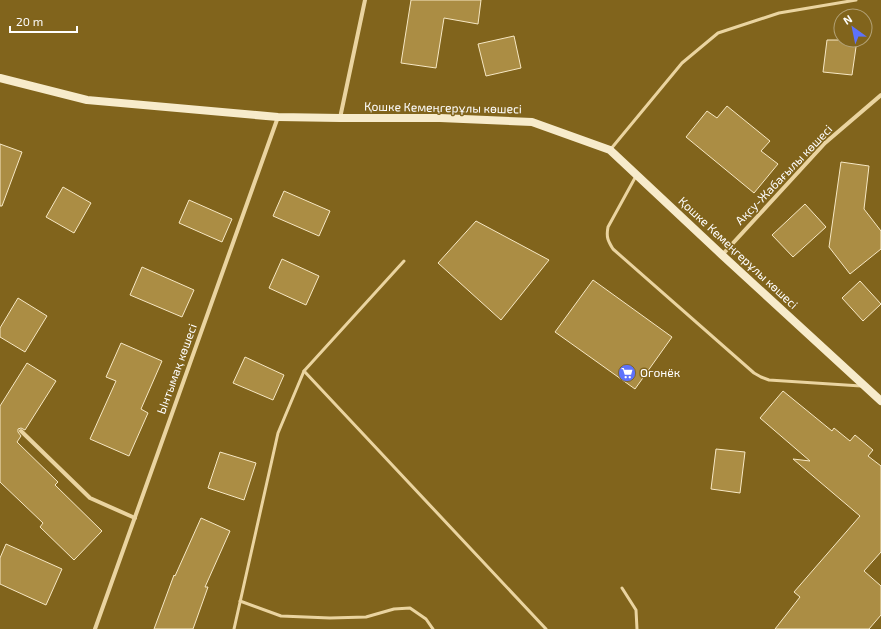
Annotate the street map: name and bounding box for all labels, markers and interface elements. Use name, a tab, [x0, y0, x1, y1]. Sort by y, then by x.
scale bar	[10, 8, 77, 34]
north arrow	[833, 8, 873, 48]
text: N	[840, 12, 854, 27]
text: 20 m	[16, 14, 43, 28]
street label: Қошке Кемеңгерұлы көшесі	[364, 99, 522, 115]
street label: Ақсу-Жабағылы көшесі	[732, 121, 835, 228]
street label: Қошке Кемеңгерұлы көшесі	[676, 193, 801, 311]
street label: Ынтымақ көшесі	[153, 322, 199, 416]
supermarket icon: Огонёк	[617, 363, 637, 383]
place label: Огонёк	[640, 365, 681, 379]

